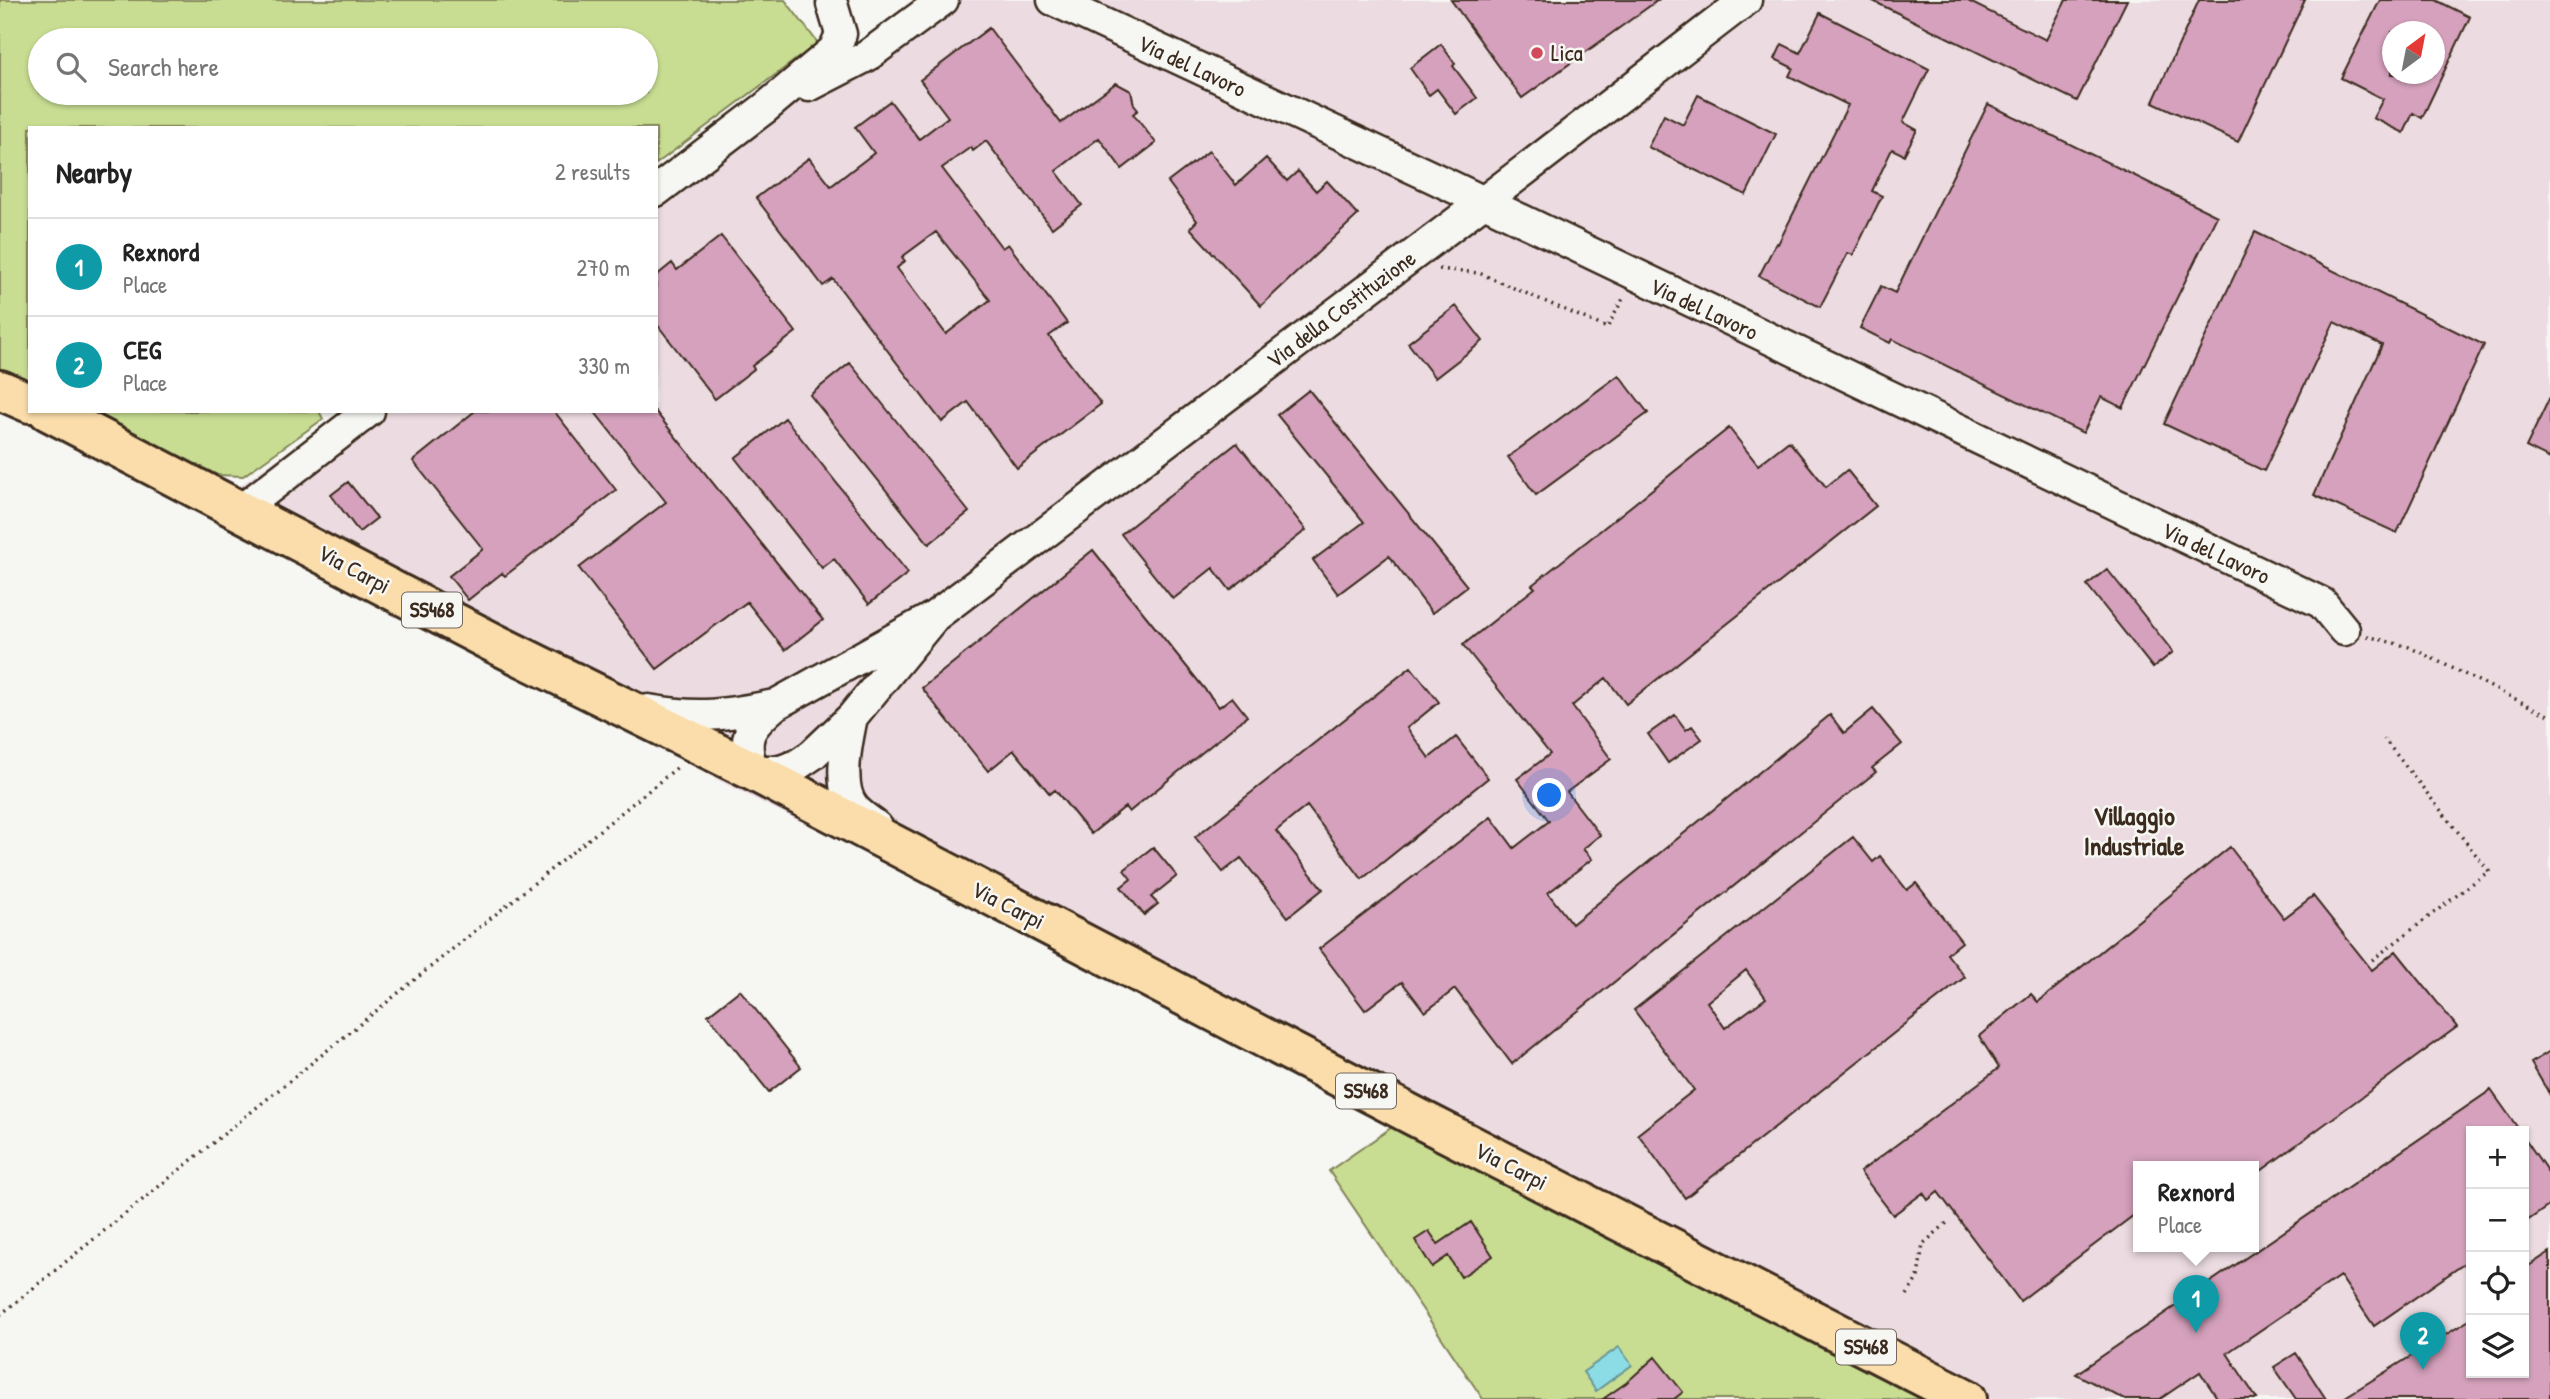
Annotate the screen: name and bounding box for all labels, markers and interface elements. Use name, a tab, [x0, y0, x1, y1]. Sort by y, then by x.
north arrow	[2382, 21, 2445, 84]
street label: Via del Lavoro	[1133, 27, 1251, 104]
search box	[28, 28, 658, 105]
place label: Lica	[1551, 37, 1583, 68]
marker: Lica	[1529, 45, 1545, 61]
icon: search	[52, 48, 90, 86]
text: Search here	[108, 49, 219, 84]
text: Nearby	[56, 152, 132, 192]
text: 2 results	[555, 156, 630, 187]
text: Rexnord	[123, 234, 199, 269]
street label: Via della Costituzione	[1260, 242, 1422, 375]
text: 1	[75, 252, 83, 283]
text: 270 m	[577, 252, 630, 283]
text: Place	[123, 269, 167, 300]
street label: Via del Lavoro	[1645, 270, 1763, 347]
text: CEG	[123, 332, 161, 367]
text: 2	[74, 350, 84, 381]
text: 330 m	[578, 350, 630, 381]
text: Place	[123, 367, 167, 398]
street label: Via del Lavoro	[2157, 514, 2275, 591]
street label: Via Carpi	[313, 537, 396, 601]
road number: SS468	[402, 592, 462, 628]
your location	[1532, 778, 1566, 812]
district label: Villaggio Industriale	[2084, 798, 2185, 863]
street label: Via Carpi	[967, 873, 1050, 936]
road number: SS468	[1336, 1074, 1396, 1108]
map controls	[2466, 1126, 2529, 1378]
button: +	[2466, 1126, 2529, 1189]
street label: Via Carpi	[1470, 1134, 1553, 1197]
popup	[2133, 1161, 2259, 1252]
text: Rexnord	[2158, 1174, 2234, 1209]
button: −	[2466, 1189, 2529, 1252]
text: Place	[2158, 1209, 2202, 1240]
button: locate	[2466, 1252, 2529, 1315]
pin: 1	[2173, 1275, 2219, 1333]
pin: 2	[2400, 1312, 2446, 1370]
button: layers	[2466, 1315, 2529, 1378]
road number: SS468	[1836, 1330, 1896, 1364]

